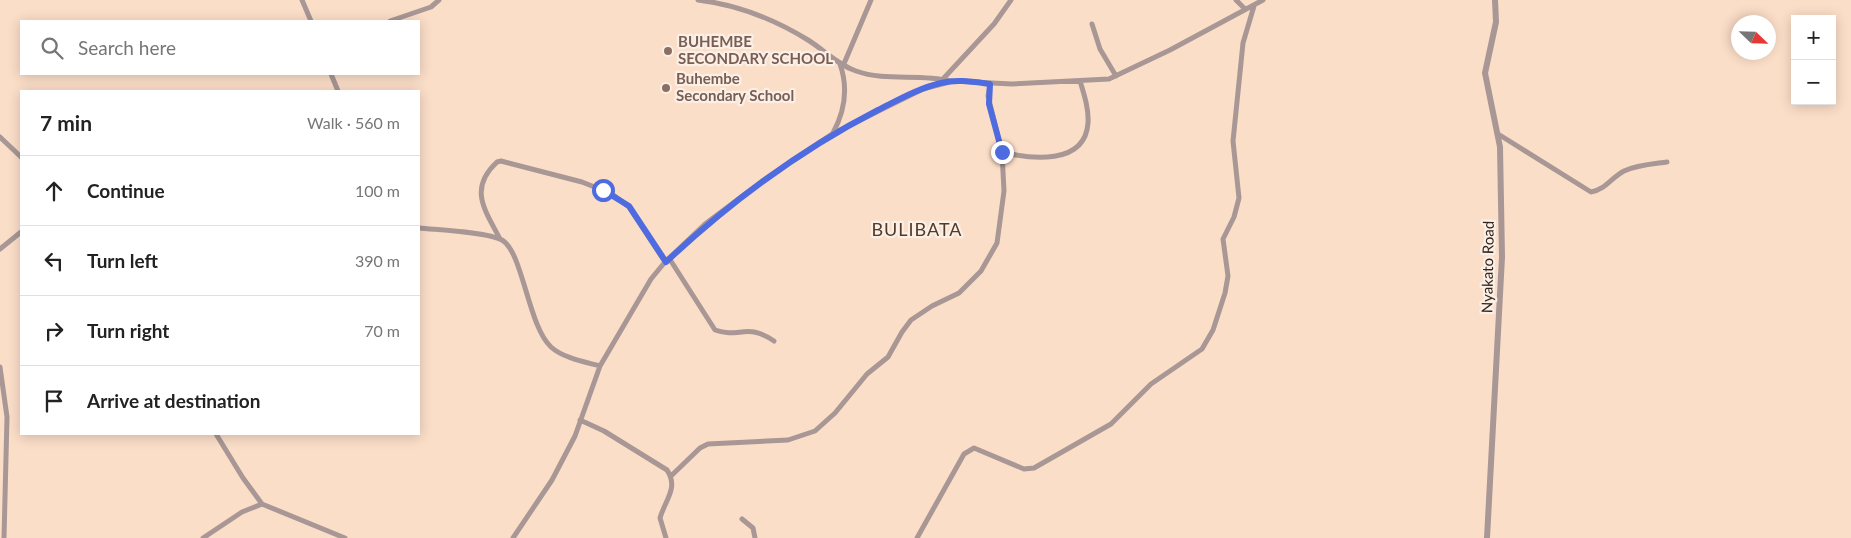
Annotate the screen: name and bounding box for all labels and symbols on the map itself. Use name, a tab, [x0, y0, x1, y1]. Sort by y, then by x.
north arrow	[1731, 15, 1776, 60]
place label: BUHEMBE SECONDARY SCHOOL	[678, 32, 833, 67]
marker: BUHEMBE SECONDARY SCHOOL	[662, 45, 674, 57]
place label: Buhembe Secondary School	[676, 69, 794, 104]
marker: Buhembe Secondary School	[660, 82, 672, 94]
route end	[991, 141, 1014, 164]
route start	[592, 179, 615, 202]
district label: BULIBATA	[871, 218, 963, 240]
street label: Nyakato Road	[1477, 221, 1497, 313]

